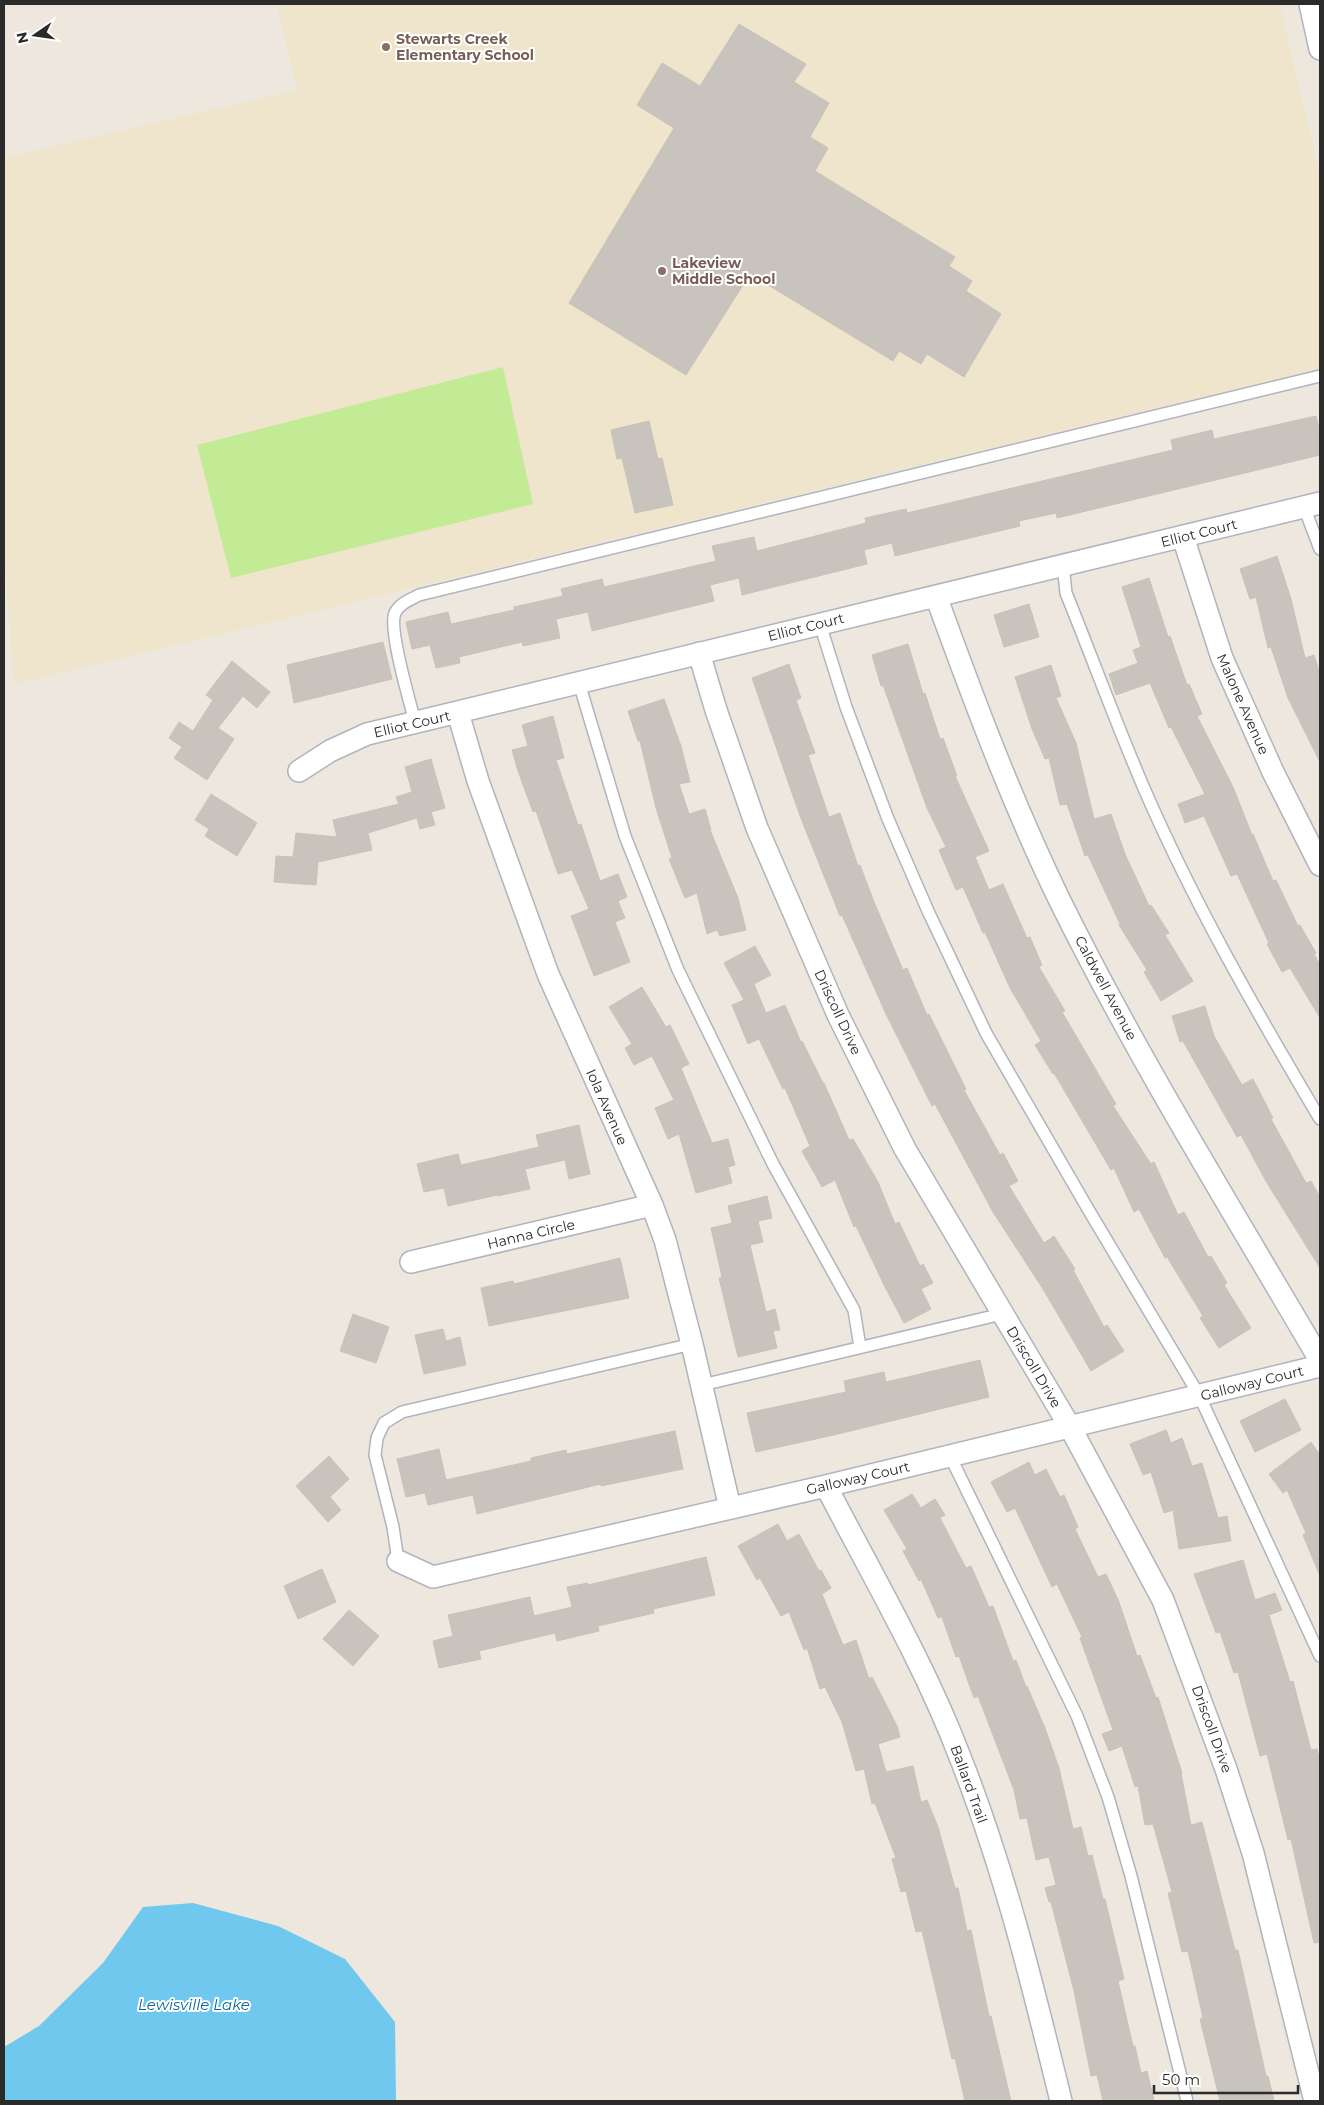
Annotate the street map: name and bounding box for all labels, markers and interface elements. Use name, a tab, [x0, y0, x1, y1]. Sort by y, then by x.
north arrow	[10, 10, 60, 60]
text: N	[12, 30, 32, 45]
place label: Stewarts Creek Elementary School	[396, 30, 534, 64]
marker: Stewarts Creek Elementary School	[380, 41, 392, 53]
place label: Lakeview Middle School	[672, 254, 775, 288]
marker: Lakeview Middle School	[656, 265, 668, 277]
street label: Elliot Court	[1159, 515, 1239, 551]
street label: Elliot Court	[766, 609, 846, 645]
street label: Malone Avenue	[1213, 651, 1273, 757]
street label: Elliot Court	[372, 706, 452, 742]
street label: Caldwell Avenue	[1071, 933, 1141, 1043]
street label: Driscoll Drive	[810, 966, 866, 1058]
street label: Iola Avenue	[582, 1066, 632, 1148]
street label: Hanna Circle	[485, 1215, 577, 1253]
street label: Driscoll Drive	[1003, 1323, 1065, 1411]
street label: Galloway Court	[1199, 1361, 1306, 1405]
street label: Galloway Court	[804, 1457, 912, 1499]
street label: Driscoll Drive	[1188, 1683, 1236, 1775]
street label: Ballard Trail	[947, 1742, 991, 1826]
water label: Lewisville Lake	[138, 1995, 250, 2014]
scale bar	[1154, 2062, 1298, 2094]
text: 50 m	[1162, 2070, 1200, 2089]

